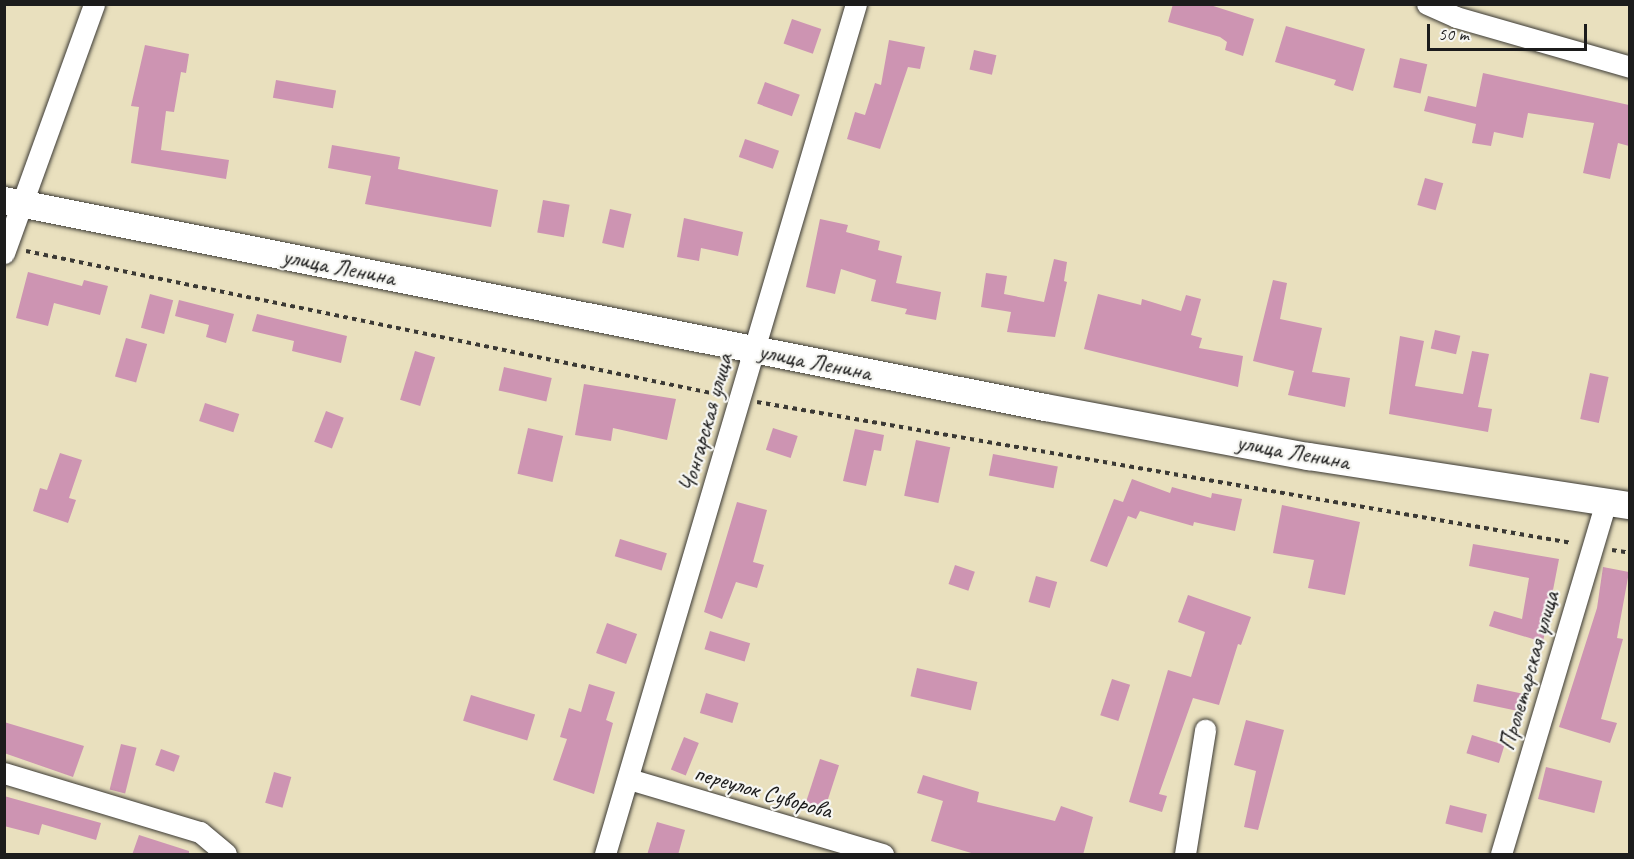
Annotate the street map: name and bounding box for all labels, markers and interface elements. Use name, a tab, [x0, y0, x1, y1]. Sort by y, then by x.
scale bar	[1430, 12, 1590, 50]
text: 50 m	[1438, 23, 1469, 45]
street label: улица Ленина	[280, 242, 398, 292]
street label: улица Ленина	[756, 337, 874, 387]
street label: Чонгарская улица	[672, 350, 740, 496]
street label: улица Ленина	[1234, 428, 1352, 476]
street label: Пролетарская улица	[1492, 587, 1566, 755]
street label: переулок Суворова	[690, 758, 836, 826]

